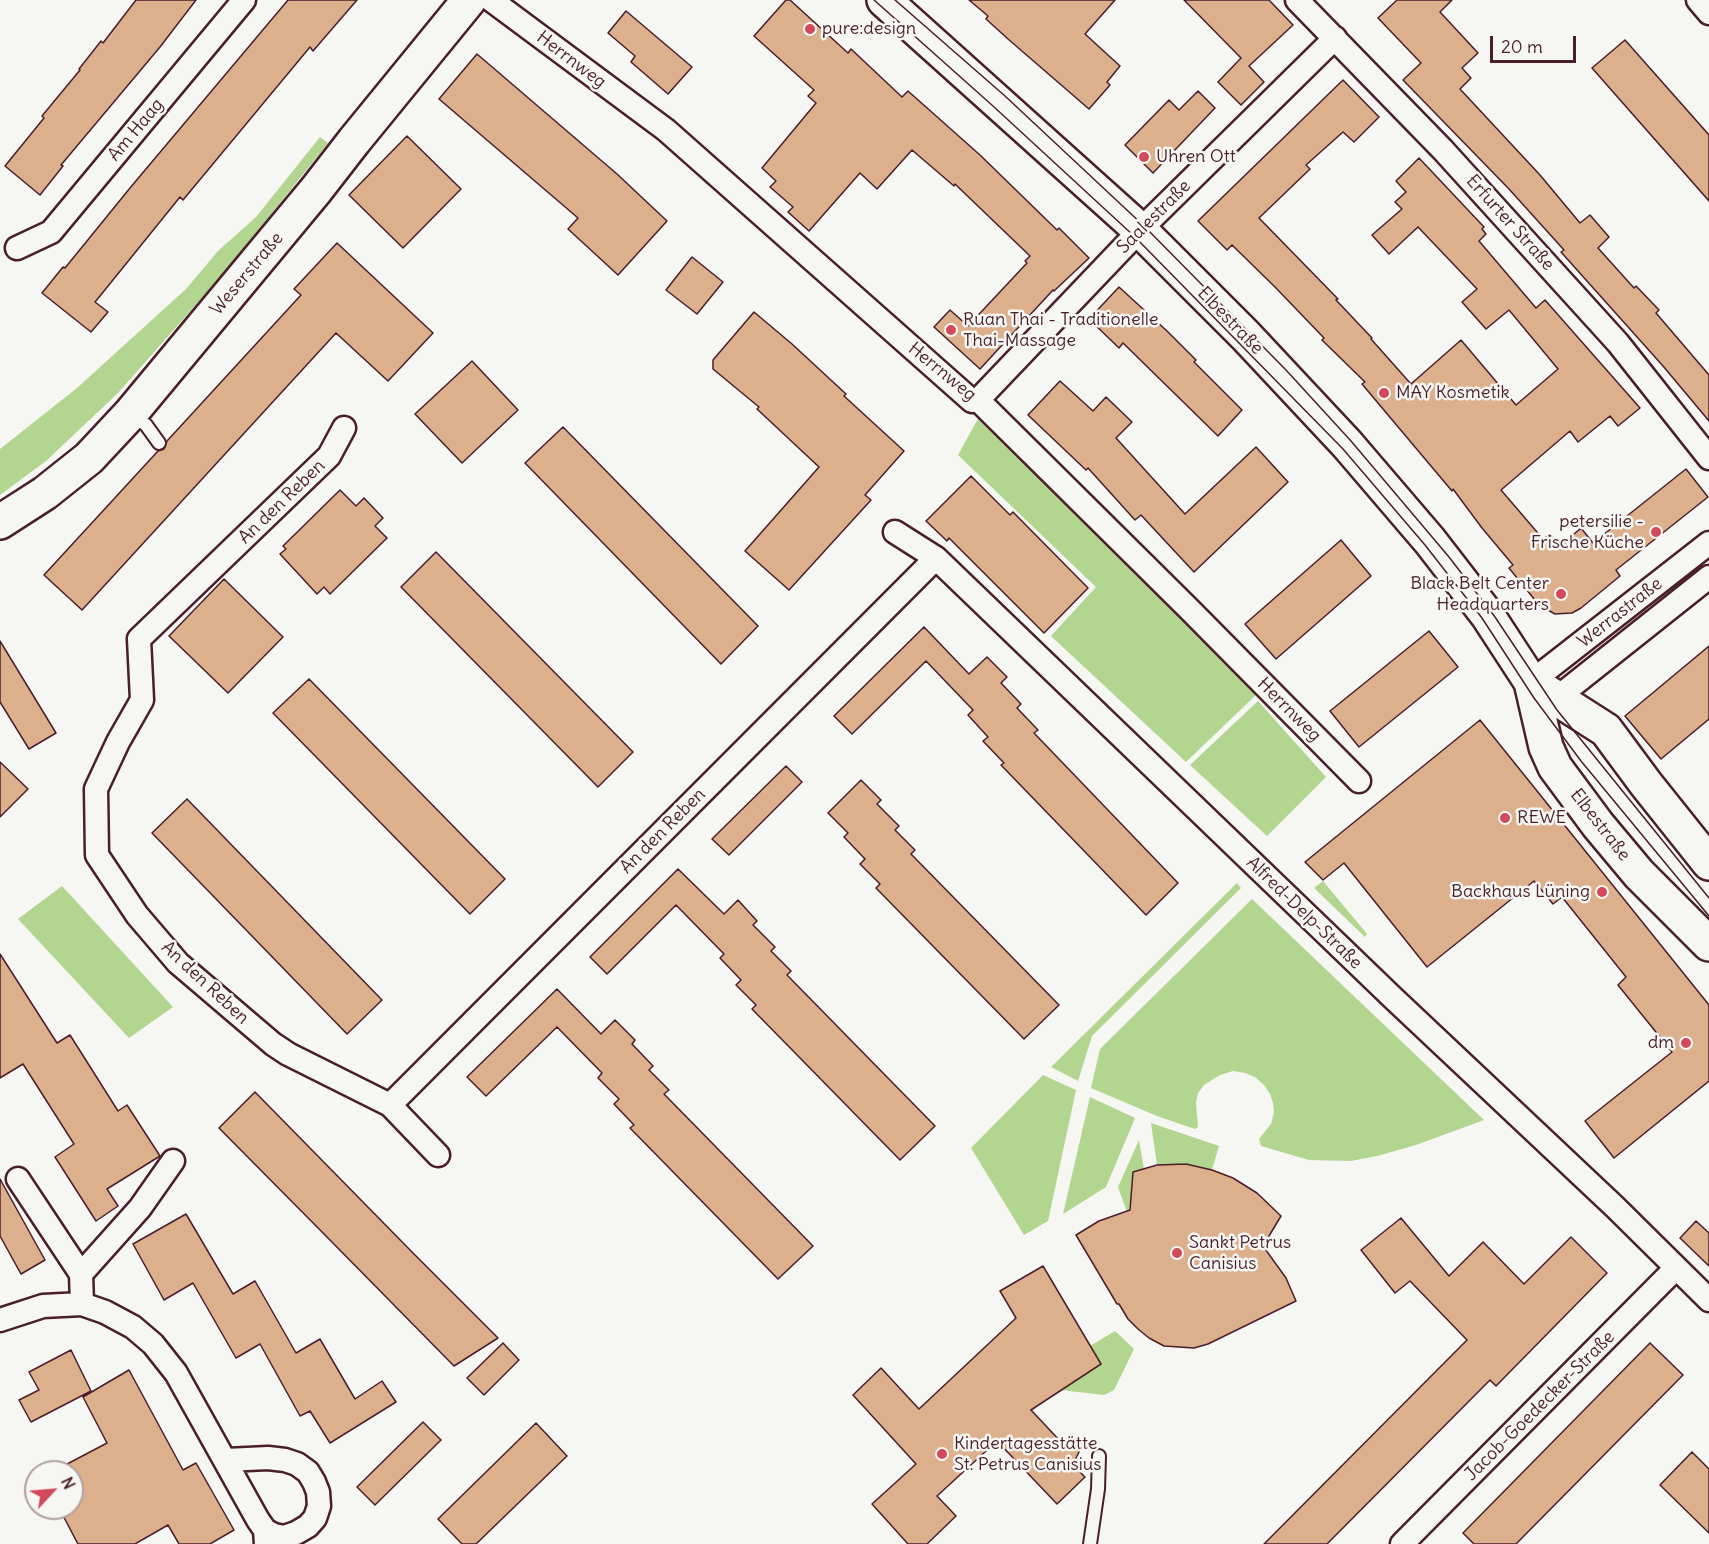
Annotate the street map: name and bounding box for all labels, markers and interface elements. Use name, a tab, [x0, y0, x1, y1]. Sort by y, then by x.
place label: pure:design	[822, 18, 916, 40]
marker: pure:design	[803, 22, 817, 36]
scale bar	[1493, 24, 1578, 62]
street label: Herrnweg	[532, 27, 610, 93]
text: 20 m	[1501, 35, 1543, 58]
street label: Am Haag	[104, 94, 168, 166]
place label: Uhren Ott	[1156, 146, 1236, 168]
marker: Uhren Ott	[1137, 150, 1151, 164]
street label: Erfurter Straße	[1461, 171, 1559, 275]
street label: Saalestraße	[1113, 176, 1195, 258]
street label: Weserstraße	[206, 228, 288, 320]
street label: Elbestraße	[1193, 283, 1267, 359]
place label: Ruan Thai - Traditionelle Thai-Massage	[963, 309, 1158, 352]
marker: Ruan Thai - Traditionelle Thai-Massage	[944, 323, 958, 337]
street label: Herrnweg	[904, 338, 980, 406]
place label: MAY Kosmetik	[1396, 382, 1510, 404]
marker: MAY Kosmetik	[1377, 386, 1391, 400]
street label: An den Reben	[234, 455, 330, 549]
place label: petersilie - Frische Küche	[1531, 511, 1644, 554]
marker: petersilie - Frische Küche	[1649, 525, 1663, 539]
place label: Black Belt Center Headquarters	[1410, 573, 1549, 616]
street label: Werrastraße	[1573, 573, 1667, 653]
marker: Black Belt Center Headquarters	[1554, 587, 1568, 601]
street label: Herrnweg	[1253, 674, 1325, 746]
street label: An den Reben	[616, 784, 710, 878]
street label: Elbestraße	[1565, 785, 1635, 865]
place label: REWE	[1517, 807, 1566, 829]
marker: REWE	[1498, 811, 1512, 825]
street label: Alfred-Delp-Straße	[1242, 852, 1366, 974]
place label: Backhaus Lüning	[1451, 881, 1590, 903]
marker: Backhaus Lüning	[1595, 885, 1609, 899]
street label: An den Reben	[157, 937, 253, 1029]
place label: dm	[1648, 1032, 1674, 1054]
marker: dm	[1679, 1036, 1693, 1050]
place label: Sankt Petrus Canisius	[1189, 1232, 1291, 1274]
marker: Sankt Petrus Canisius	[1170, 1246, 1184, 1260]
street label: Jacob-Goedecker-Straße	[1461, 1327, 1619, 1485]
place label: Kindertagesstätte St. Petrus Canisius	[954, 1433, 1101, 1476]
marker: Kindertagesstätte St. Petrus Canisius	[935, 1447, 949, 1461]
north arrow	[24, 1460, 84, 1520]
text: N	[57, 1474, 80, 1492]

